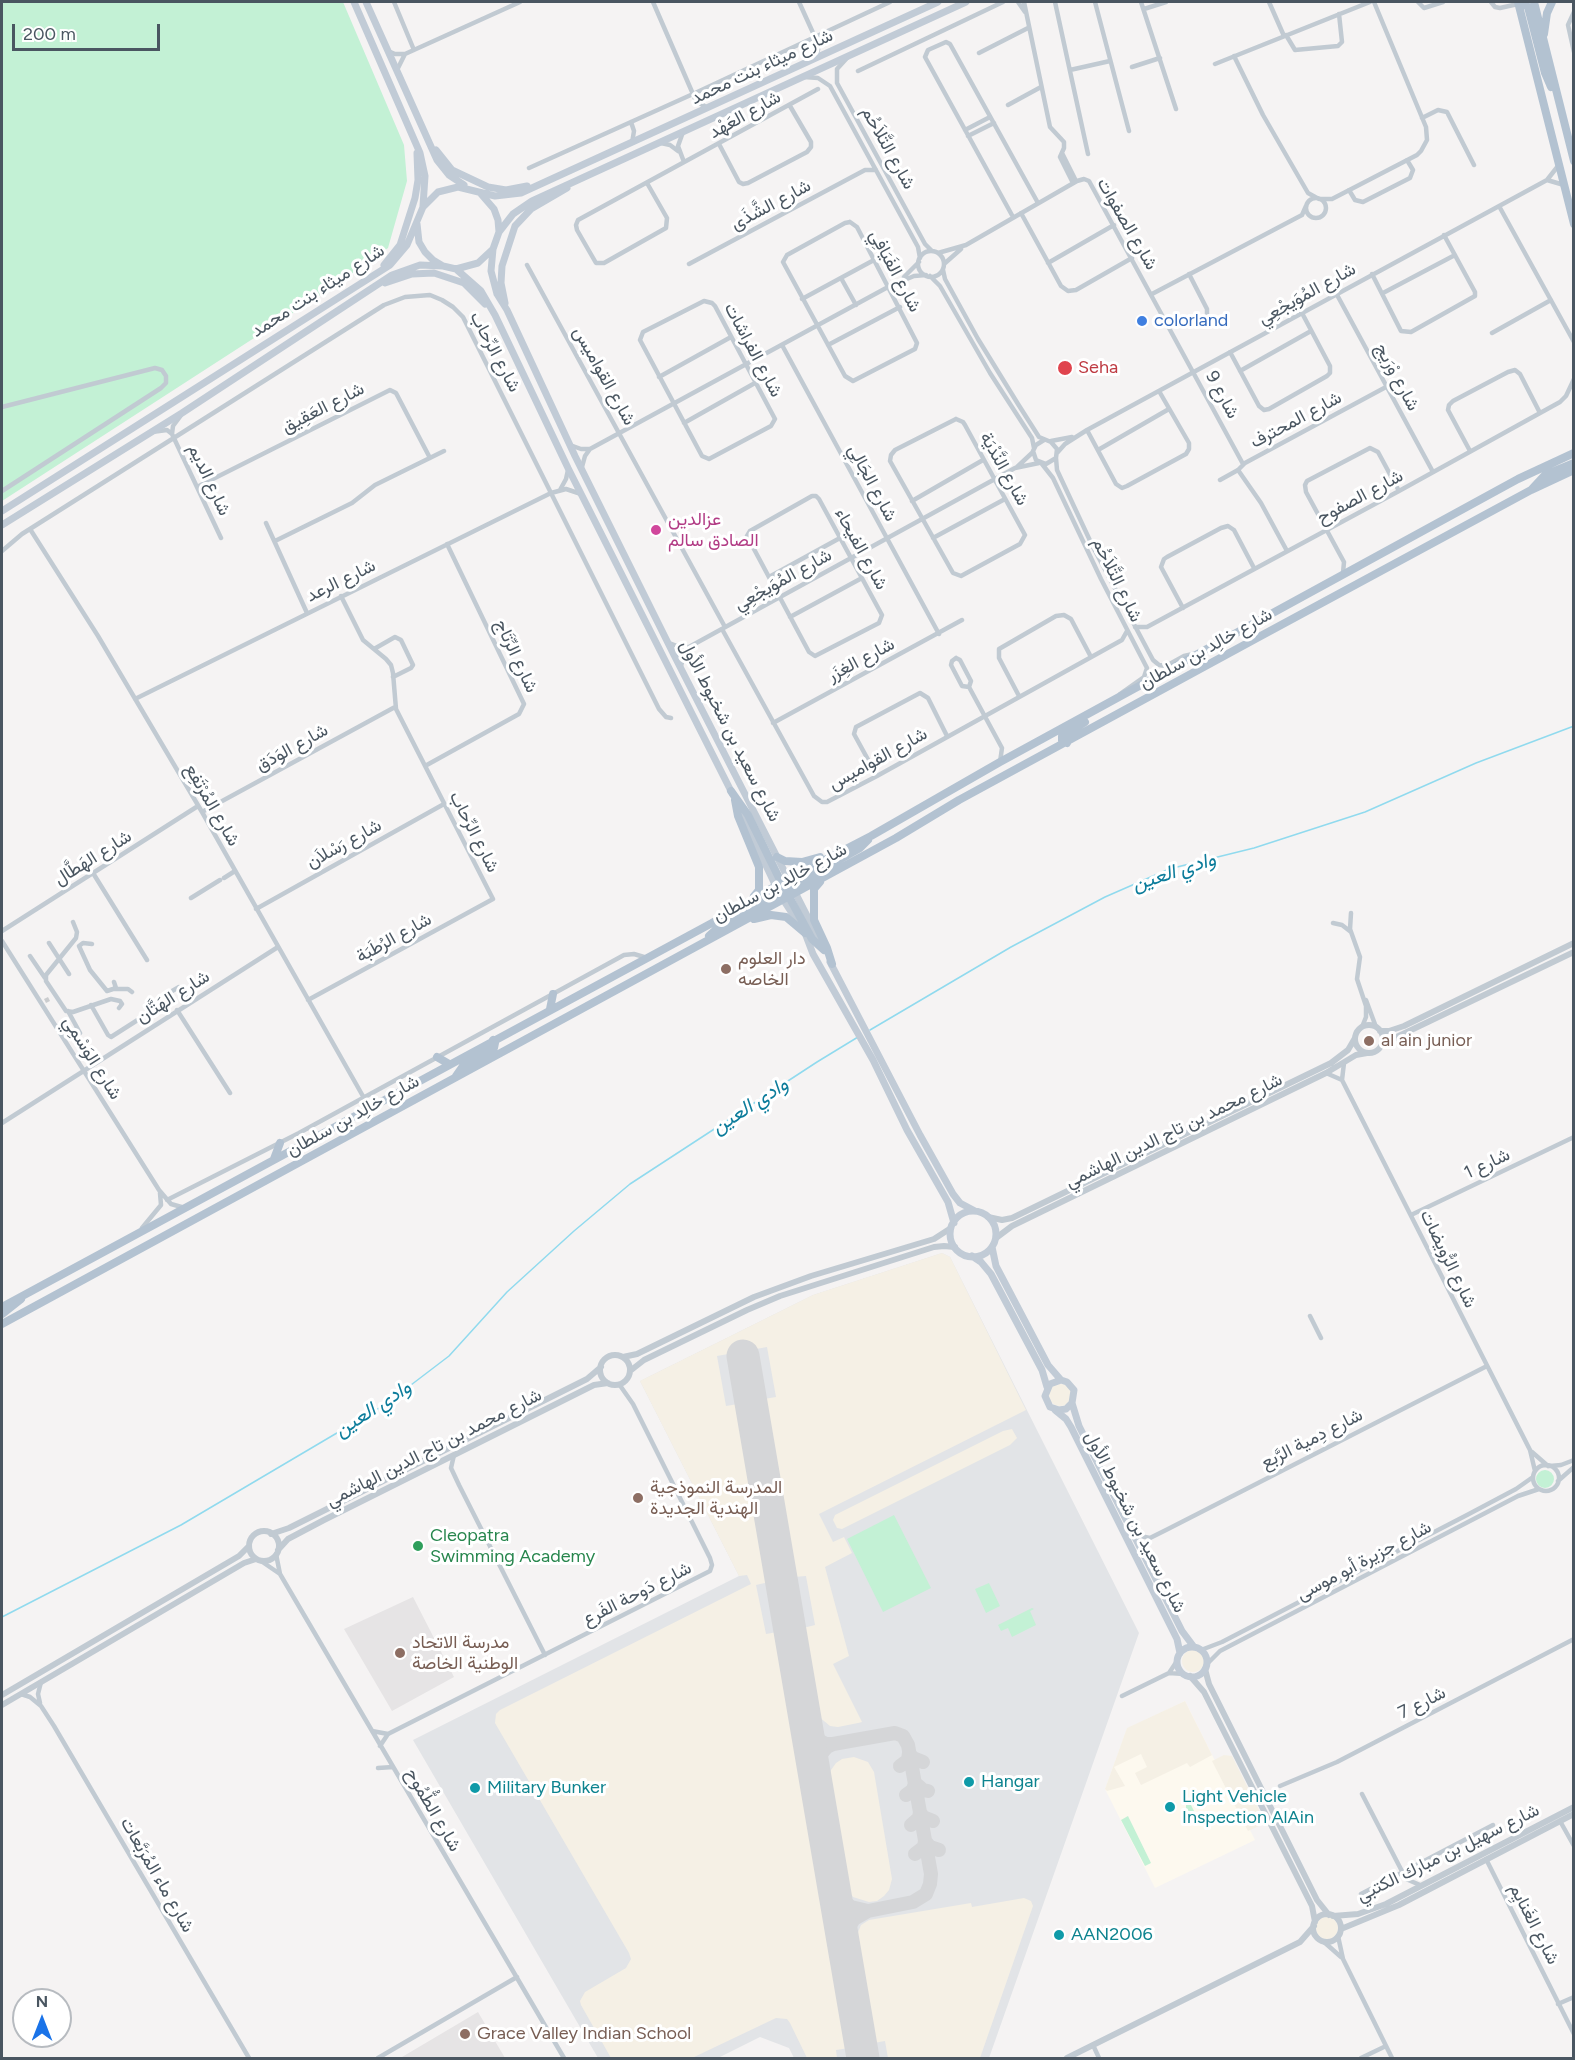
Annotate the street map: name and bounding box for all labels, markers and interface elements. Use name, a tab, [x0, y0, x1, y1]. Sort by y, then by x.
scale bar	[15, 12, 164, 50]
text: 200 m	[23, 23, 76, 45]
street label: شارع ميثاء بنت محمد	[687, 25, 837, 109]
street label: شارع العَهْد	[705, 86, 785, 144]
street label: شارع التَّلاَحُم	[856, 103, 920, 193]
street label: شارع الصفوات	[1092, 174, 1162, 274]
street label: شارع الشَّذَى	[727, 175, 815, 235]
street label: شارع الفَيَافِي	[864, 226, 926, 316]
street label: شارع ميثاء بنت محمد	[247, 240, 389, 342]
street label: شارع المُوَيجْعِي	[1254, 258, 1360, 330]
street label: شارع الفراشات	[719, 299, 787, 401]
street label: شارع الرِّحاب	[465, 308, 525, 396]
place label: colorland	[1154, 310, 1228, 332]
marker: colorland	[1135, 314, 1149, 328]
street label: شارع القواميس	[568, 323, 640, 429]
street label: شارع وْرَيج	[1370, 339, 1424, 415]
place label: Seha	[1078, 357, 1118, 379]
marker: Seha	[1056, 359, 1074, 377]
street label: شارع 9	[1201, 367, 1243, 423]
street label: شارع العَقِيق	[278, 378, 368, 438]
street label: شارع المحترف	[1247, 387, 1345, 453]
street label: شارع النَّدْيَة	[975, 429, 1033, 509]
street label: شارع الديم	[183, 441, 235, 519]
street label: شارع الجَالِي	[843, 441, 901, 525]
street label: شارع الصفوح	[1313, 465, 1407, 529]
street label: شارع الفيحاء	[830, 505, 892, 593]
place label: عزالدين الصادق سالم	[668, 509, 759, 552]
marker: عزالدين الصادق سالم	[649, 523, 663, 537]
street label: شارع التَّلاَحُم	[1087, 534, 1147, 626]
street label: شارع المُوَيجْعِي	[730, 544, 836, 616]
street label: شارع الرعد	[303, 555, 379, 607]
street label: شارع خالِد بن سلطان	[1136, 604, 1276, 694]
street label: شارع الرِّتَاج	[490, 616, 542, 696]
street label: شارع الغِزَر	[824, 633, 898, 687]
street label: شارع سعيد بن شخبوط الأول	[675, 637, 785, 825]
street label: شارع الوَدَق	[252, 719, 332, 777]
street label: شارع القواميس	[825, 723, 931, 795]
street label: شارع المُرْتَفِع	[180, 760, 244, 850]
street label: شارع الرِّحاب	[444, 788, 504, 876]
street label: شارع رَسْلاَن	[303, 815, 385, 873]
street label: شارع الهَطَّال	[50, 826, 136, 890]
street label: شارع خالِد بن سلطان	[709, 839, 851, 927]
water label: وادي العين	[1129, 847, 1219, 897]
street label: شارع الرُطَبَة	[353, 908, 435, 968]
place label: دار العلوم الخاصه	[738, 948, 805, 990]
marker: دار العلوم الخاصه	[719, 962, 733, 976]
street label: شارع الهَتَّان	[132, 966, 214, 1028]
street label: شارع الوَسْمِي	[58, 1012, 126, 1104]
place label: al ain junior	[1381, 1030, 1472, 1052]
marker: al ain junior	[1362, 1034, 1376, 1048]
street label: شارع محمد بن تاج الدين الهاشمي	[1062, 1069, 1286, 1193]
street label: شارع خالِد بن سلطان	[283, 1071, 423, 1161]
water label: وادي العين	[707, 1072, 793, 1140]
street label: شارع 1	[1461, 1144, 1513, 1184]
street label: شارع الرُّويضات	[1415, 1207, 1481, 1311]
water label: وادي العين	[330, 1375, 416, 1443]
street label: شارع محمد بن تاج الدين الهاشمي	[323, 1384, 545, 1512]
street label: شارع دِمية الرَّبع	[1258, 1404, 1366, 1474]
street label: شارع سعيد بن شخبوط الأول	[1080, 1428, 1190, 1616]
place label: المدرسة النموذجية الهندية الجديدة	[650, 1477, 782, 1520]
marker: المدرسة النموذجية الهندية الجديدة	[631, 1491, 645, 1505]
street label: شارع جزيرة أبو موسى	[1293, 1516, 1435, 1606]
place label: Cleopatra Swimming Academy	[430, 1525, 595, 1568]
marker: Cleopatra Swimming Academy	[411, 1539, 425, 1553]
street label: شارع دَوحة الفَرع	[579, 1557, 695, 1631]
place label: مدرسة الاتحاد الوطنية الخاصة	[412, 1632, 518, 1674]
marker: مدرسة الاتحاد الوطنية الخاصة	[393, 1646, 407, 1660]
street label: شارع 7	[1395, 1682, 1449, 1724]
street label: شارع الطُّمُوح	[401, 1765, 465, 1855]
place label: Hangar	[981, 1771, 1040, 1793]
marker: Hangar	[962, 1775, 976, 1789]
place label: Military Bunker	[487, 1777, 606, 1799]
marker: Military Bunker	[468, 1781, 482, 1795]
place label: Light Vehicle Inspection AlAin	[1182, 1786, 1314, 1828]
street label: شارع سهيل بن مبارك الكتبي	[1353, 1799, 1543, 1907]
marker: Light Vehicle Inspection AlAin	[1163, 1800, 1177, 1814]
street label: شارع ماء المُرَبَّعات	[115, 1814, 199, 1936]
street label: شارع الغَنايِم	[1504, 1880, 1564, 1968]
place label: AAN2006	[1071, 1924, 1153, 1946]
marker: AAN2006	[1052, 1928, 1066, 1942]
north arrow	[12, 1988, 72, 2048]
text: N	[36, 1992, 48, 2011]
place label: Grace Valley Indian School	[477, 2023, 691, 2045]
marker: Grace Valley Indian School	[458, 2027, 472, 2041]

